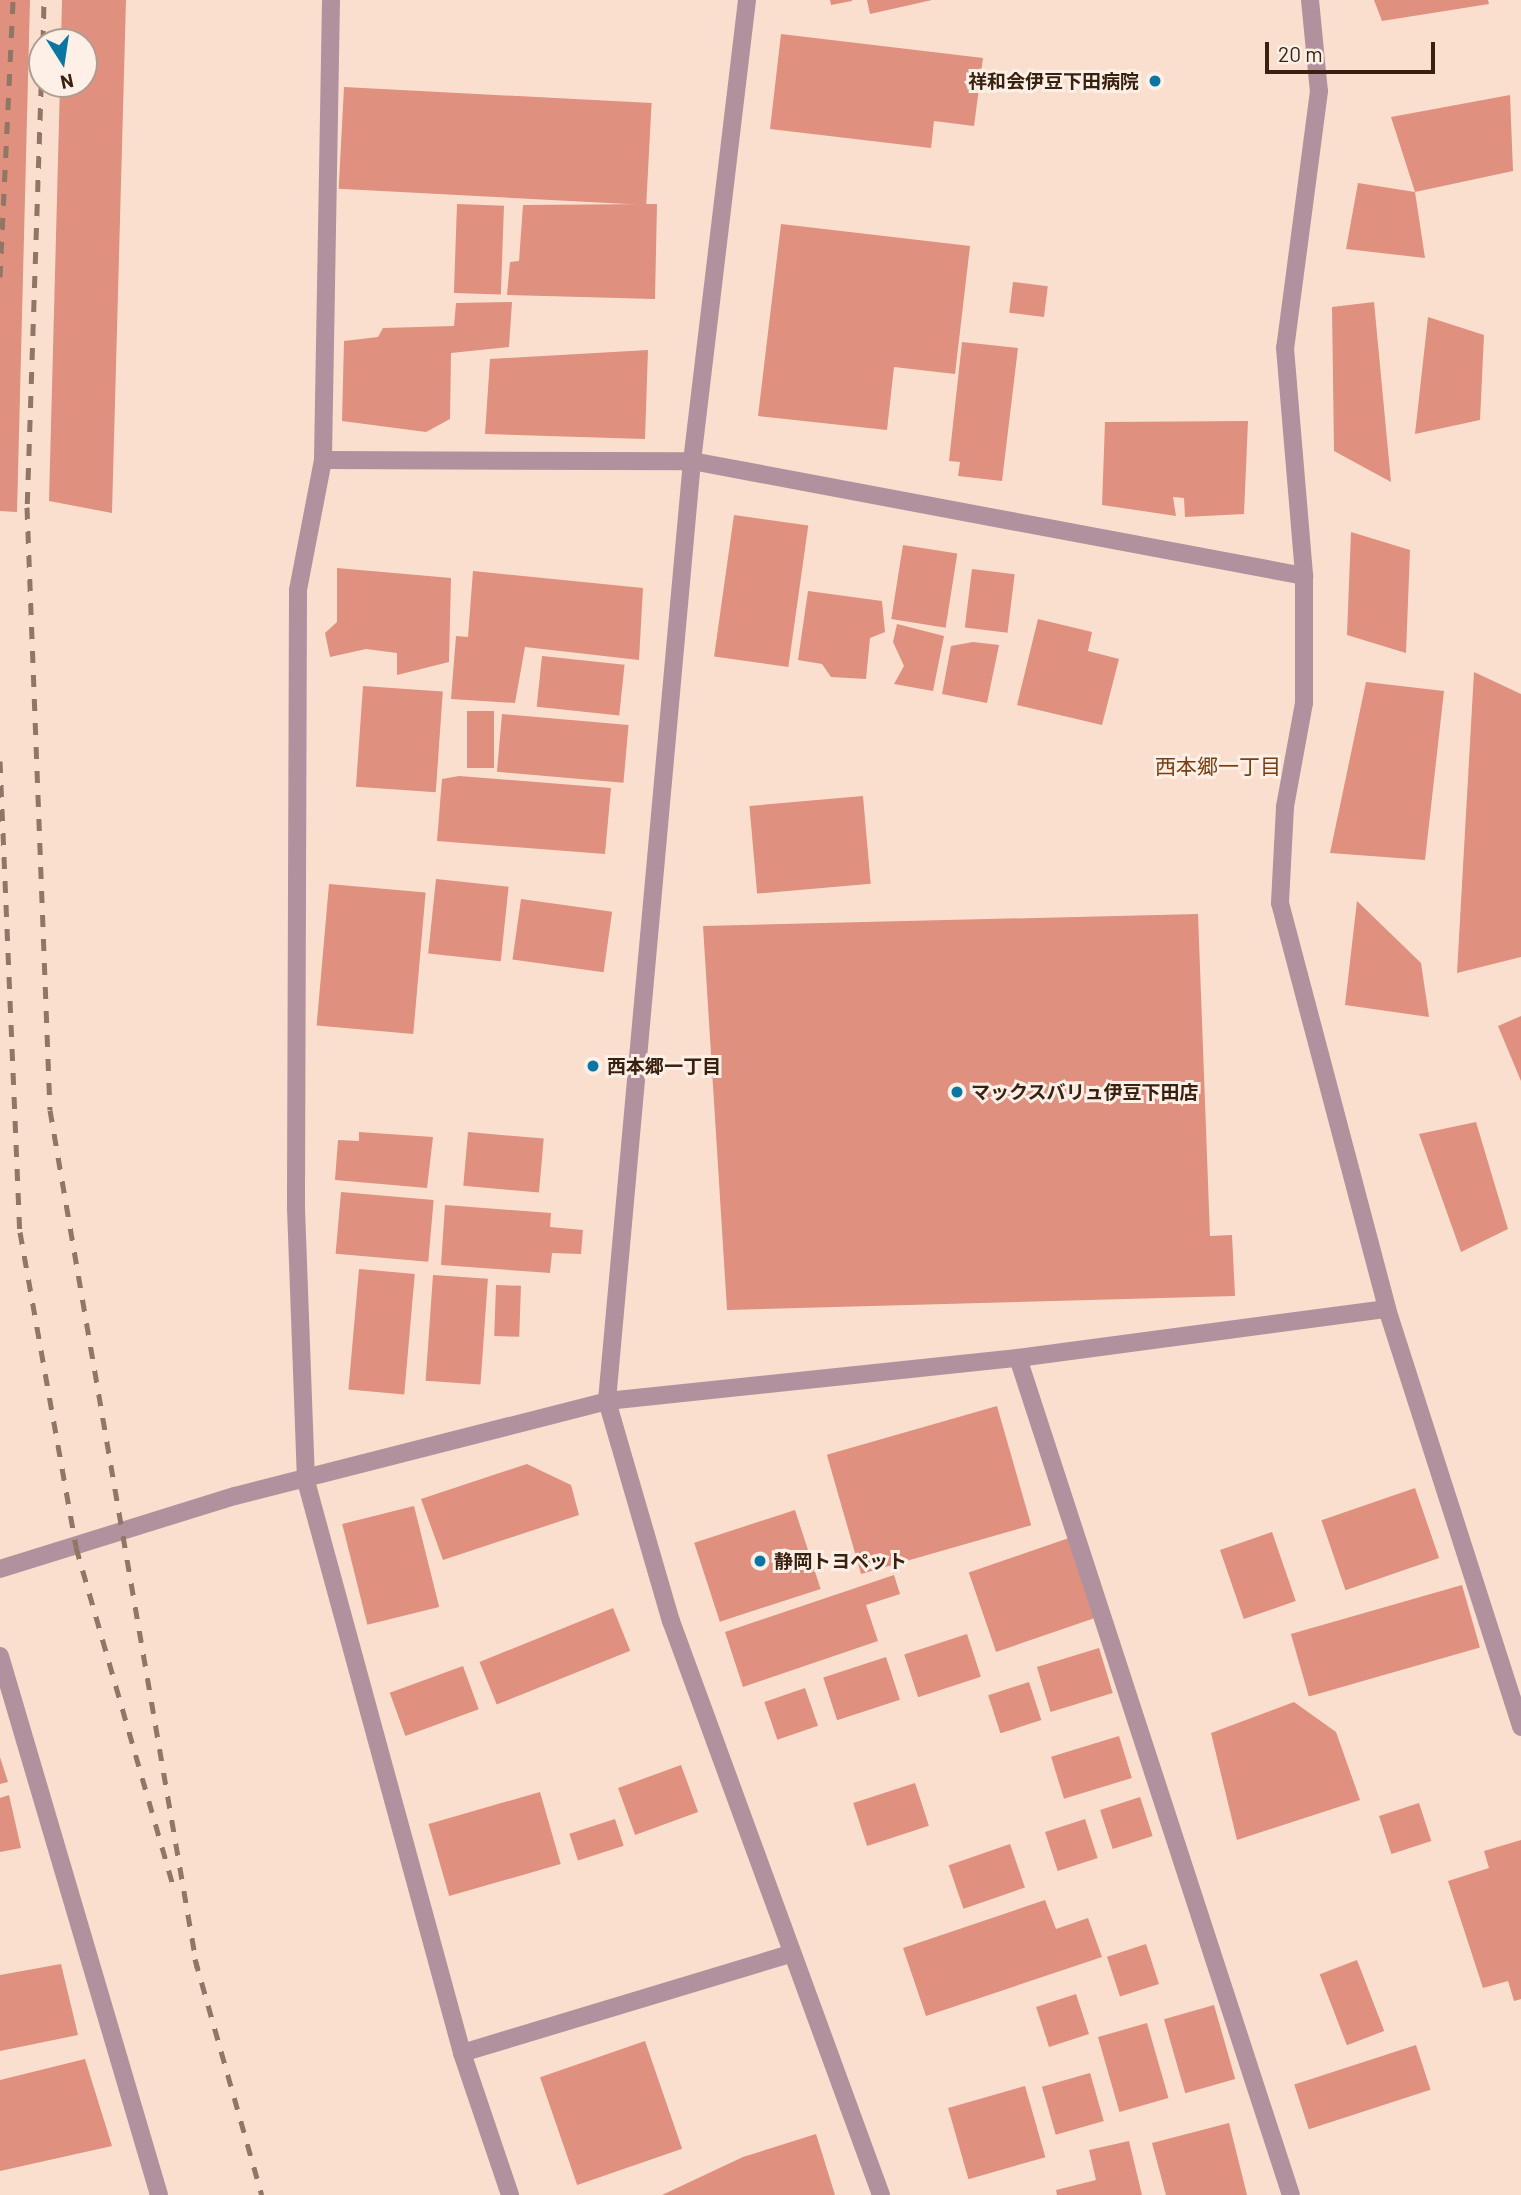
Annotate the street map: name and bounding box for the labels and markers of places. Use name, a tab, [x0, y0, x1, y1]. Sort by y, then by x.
place label: 祥和会伊豆下田病院	[968, 70, 1139, 92]
marker: 祥和会伊豆下田病院	[1145, 71, 1165, 91]
place label: 西本郷一丁目	[607, 1055, 721, 1077]
marker: 西本郷一丁目	[585, 1058, 601, 1074]
place label: マックスバリュ伊豆下田店	[971, 1081, 1199, 1103]
marker: マックスバリュ伊豆下田店	[949, 1084, 965, 1100]
place label: 静岡トヨペット	[774, 1550, 907, 1572]
marker: 静岡トヨペット	[752, 1553, 768, 1569]

